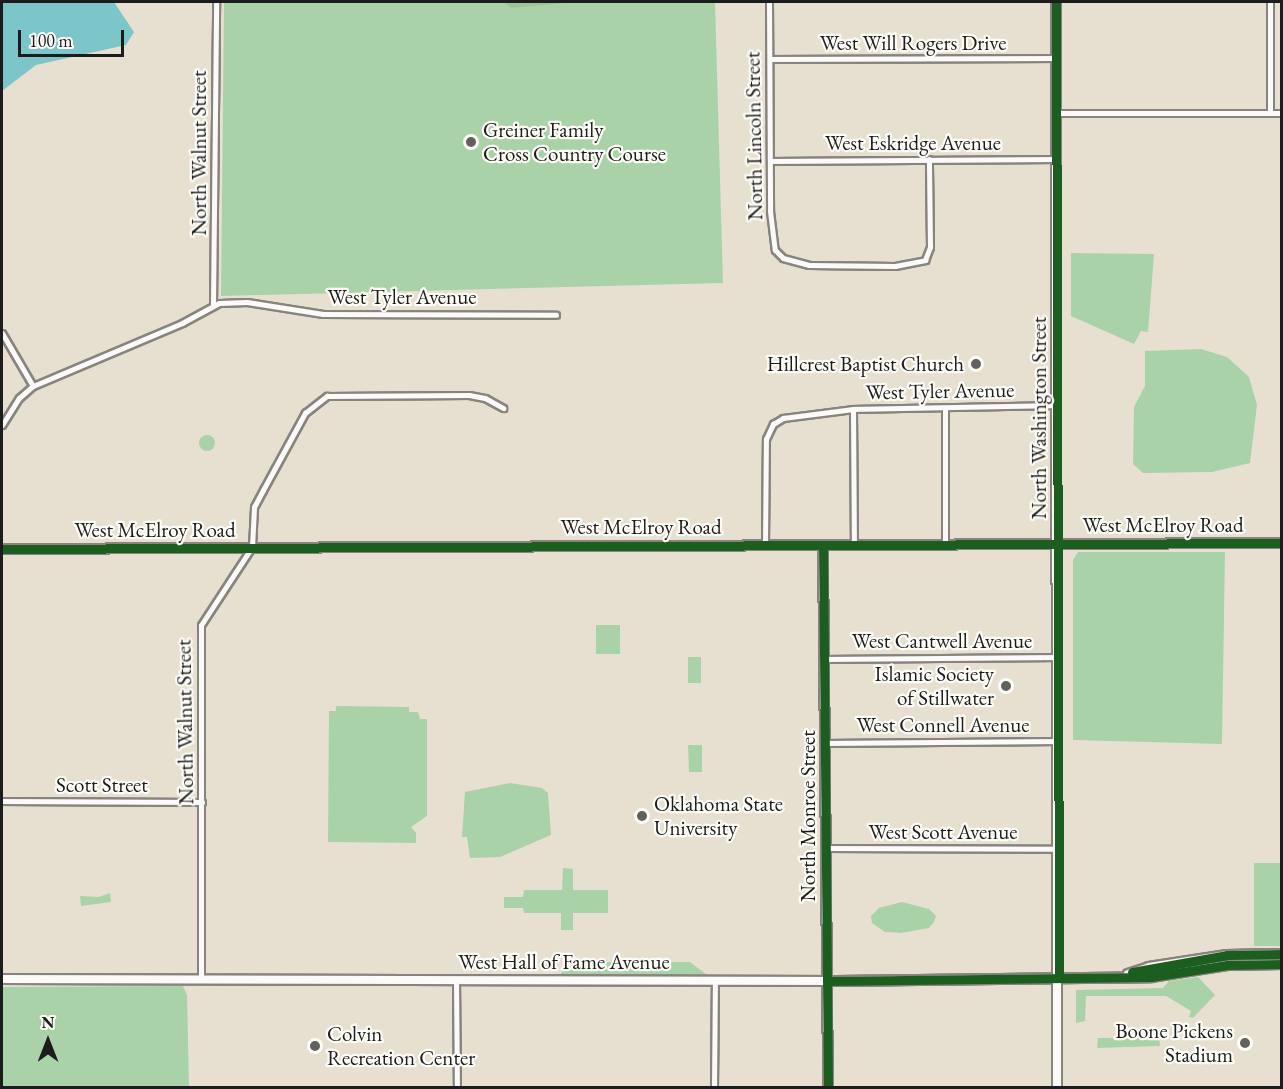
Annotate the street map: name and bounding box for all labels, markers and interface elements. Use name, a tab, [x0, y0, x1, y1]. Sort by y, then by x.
scale bar	[21, 18, 128, 56]
text: 100 m	[29, 29, 73, 52]
street label: West Will Rogers Drive	[820, 30, 1006, 56]
street label: North Lincoln Street	[740, 51, 768, 221]
street label: North Walnut Street	[186, 70, 212, 236]
place label: Greiner Family Cross Country Course	[483, 117, 666, 167]
street label: West Eskridge Avenue	[825, 130, 1001, 156]
marker: Greiner Family Cross Country Course	[464, 135, 478, 149]
street label: West Tyler Avenue	[328, 284, 476, 310]
street label: North Washington Street	[1026, 317, 1052, 519]
place label: Hillcrest Baptist Church	[767, 351, 964, 377]
marker: Hillcrest Baptist Church	[969, 357, 983, 371]
street label: West Tyler Avenue	[865, 377, 1015, 405]
street label: West McElroy Road	[1082, 512, 1244, 538]
street label: West McElroy Road	[560, 514, 722, 540]
street label: West McElroy Road	[74, 517, 236, 543]
street label: West Cantwell Avenue	[852, 628, 1032, 654]
street label: North Walnut Street	[171, 639, 199, 805]
place label: Islamic Society of Stillwater	[875, 661, 994, 711]
marker: Islamic Society of Stillwater	[999, 679, 1013, 693]
street label: West Connell Avenue	[856, 712, 1030, 738]
street label: North Monroe Street	[795, 730, 821, 902]
street label: Scott Street	[56, 772, 148, 798]
place label: Oklahoma State University	[654, 791, 783, 841]
marker: Oklahoma State University	[635, 809, 649, 823]
street label: West Scott Avenue	[869, 819, 1017, 845]
street label: West Hall of Fame Avenue	[458, 949, 670, 975]
north arrow	[18, 1011, 78, 1071]
text: N	[42, 1012, 54, 1033]
place label: Boone Pickens Stadium	[1115, 1018, 1233, 1068]
place label: Colvin Recreation Center	[327, 1021, 475, 1071]
marker: Boone Pickens Stadium	[1238, 1036, 1252, 1050]
marker: Colvin Recreation Center	[308, 1039, 322, 1053]

